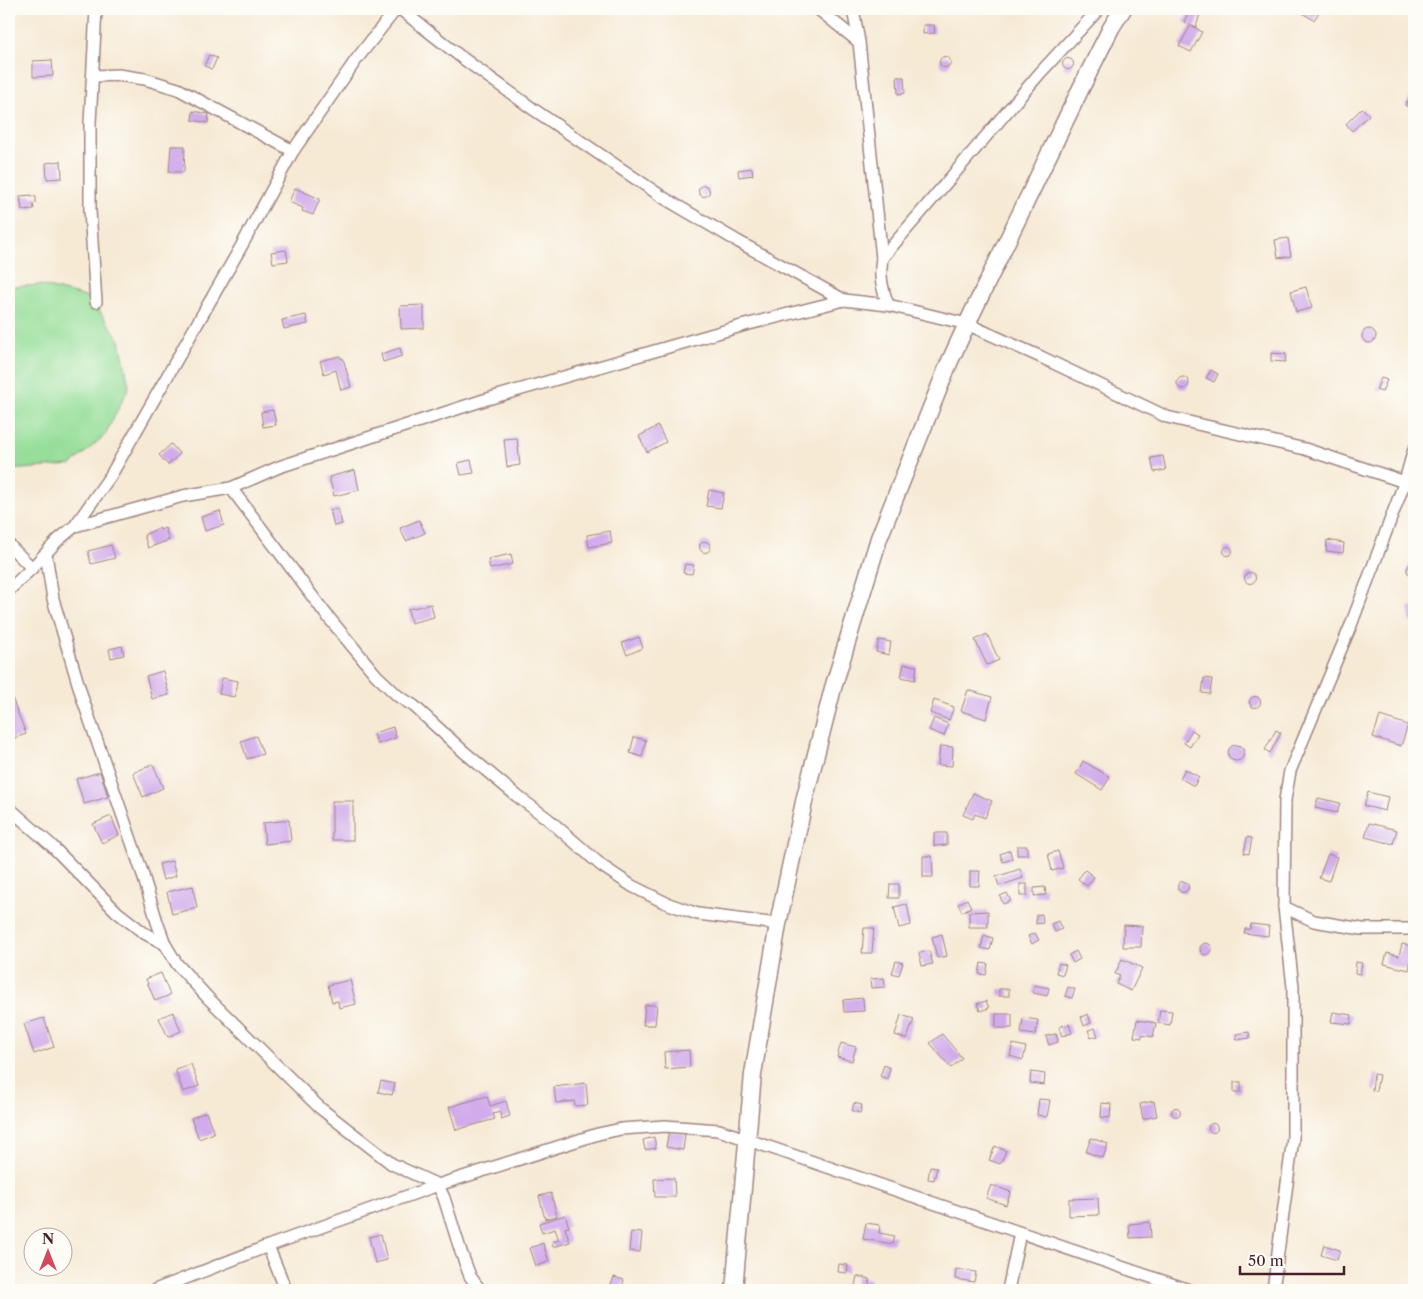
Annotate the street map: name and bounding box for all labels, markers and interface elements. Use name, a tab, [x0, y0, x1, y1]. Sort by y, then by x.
north arrow	[22, 1226, 72, 1276]
text: N	[42, 1230, 54, 1248]
scale bar	[1240, 1244, 1344, 1276]
text: 50 m	[1248, 1251, 1284, 1270]

